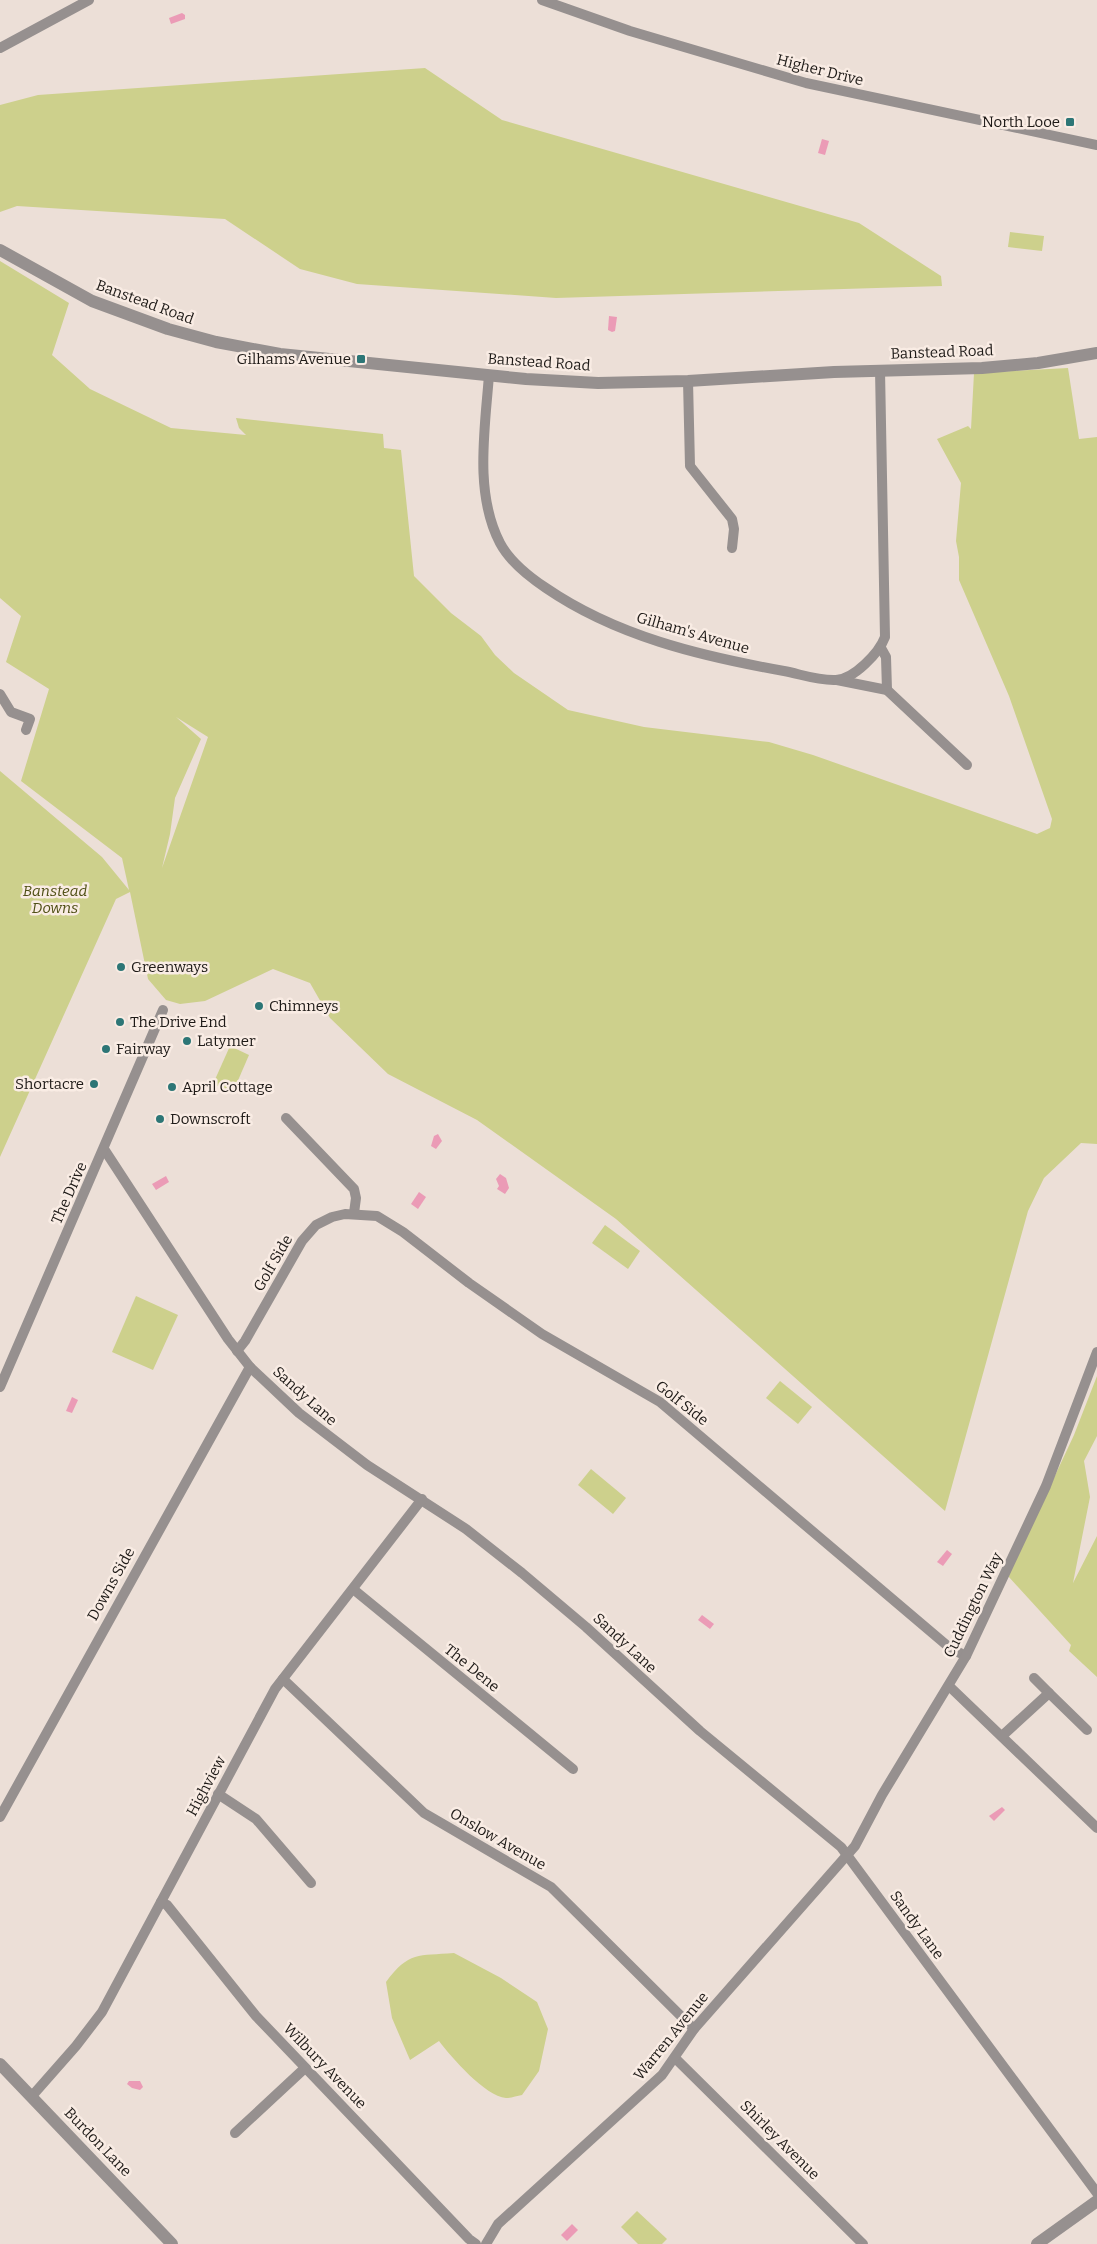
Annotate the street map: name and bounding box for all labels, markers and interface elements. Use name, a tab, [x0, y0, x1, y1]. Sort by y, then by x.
street label: Higher Drive	[775, 51, 865, 89]
place label: North Looe	[982, 113, 1060, 131]
marker: North Looe	[1064, 116, 1076, 128]
street label: Banstead Road	[94, 276, 197, 328]
street label: Banstead Road	[890, 341, 994, 363]
street label: Banstead Road	[487, 349, 591, 375]
place label: Gilhams Avenue	[236, 350, 351, 368]
marker: Gilhams Avenue	[355, 353, 367, 365]
street label: Gilham's Avenue	[634, 608, 752, 658]
park label: Banstead Downs	[23, 882, 87, 917]
place label: Greenways	[131, 958, 208, 976]
marker: Greenways	[115, 961, 127, 973]
place label: Chimneys	[269, 997, 338, 1015]
marker: Chimneys	[253, 1000, 265, 1012]
place label: The Drive End	[130, 1013, 227, 1031]
marker: The Drive End	[114, 1016, 126, 1028]
place label: Latymer	[197, 1032, 256, 1050]
marker: Latymer	[181, 1035, 193, 1047]
place label: Fairway	[116, 1040, 171, 1058]
marker: Fairway	[100, 1043, 112, 1055]
place label: Shortacre	[15, 1075, 84, 1093]
marker: Shortacre	[88, 1078, 100, 1090]
place label: April Cottage	[182, 1078, 273, 1096]
marker: April Cottage	[166, 1081, 178, 1093]
place label: Downscroft	[170, 1110, 251, 1128]
marker: Downscroft	[154, 1113, 166, 1125]
street label: The Drive	[47, 1159, 91, 1227]
street label: Golf Side	[250, 1232, 296, 1294]
street label: Sandy Lane	[269, 1363, 341, 1429]
street label: Golf Side	[652, 1377, 712, 1429]
street label: Downs Side	[84, 1544, 138, 1624]
street label: Cuddington Way	[940, 1549, 1006, 1660]
street label: Sandy Lane	[590, 1609, 660, 1677]
street label: The Dene	[441, 1640, 503, 1696]
street label: Highview	[183, 1752, 230, 1819]
street label: Onslow Avenue	[447, 1804, 549, 1874]
street label: Sandy Lane	[886, 1887, 948, 1963]
street label: Warren Avenue	[630, 1988, 712, 2084]
street label: Wilbury Avenue	[280, 2019, 370, 2113]
street label: Shirley Avenue	[737, 2097, 823, 2183]
street label: Burdon Lane	[61, 2104, 135, 2180]

